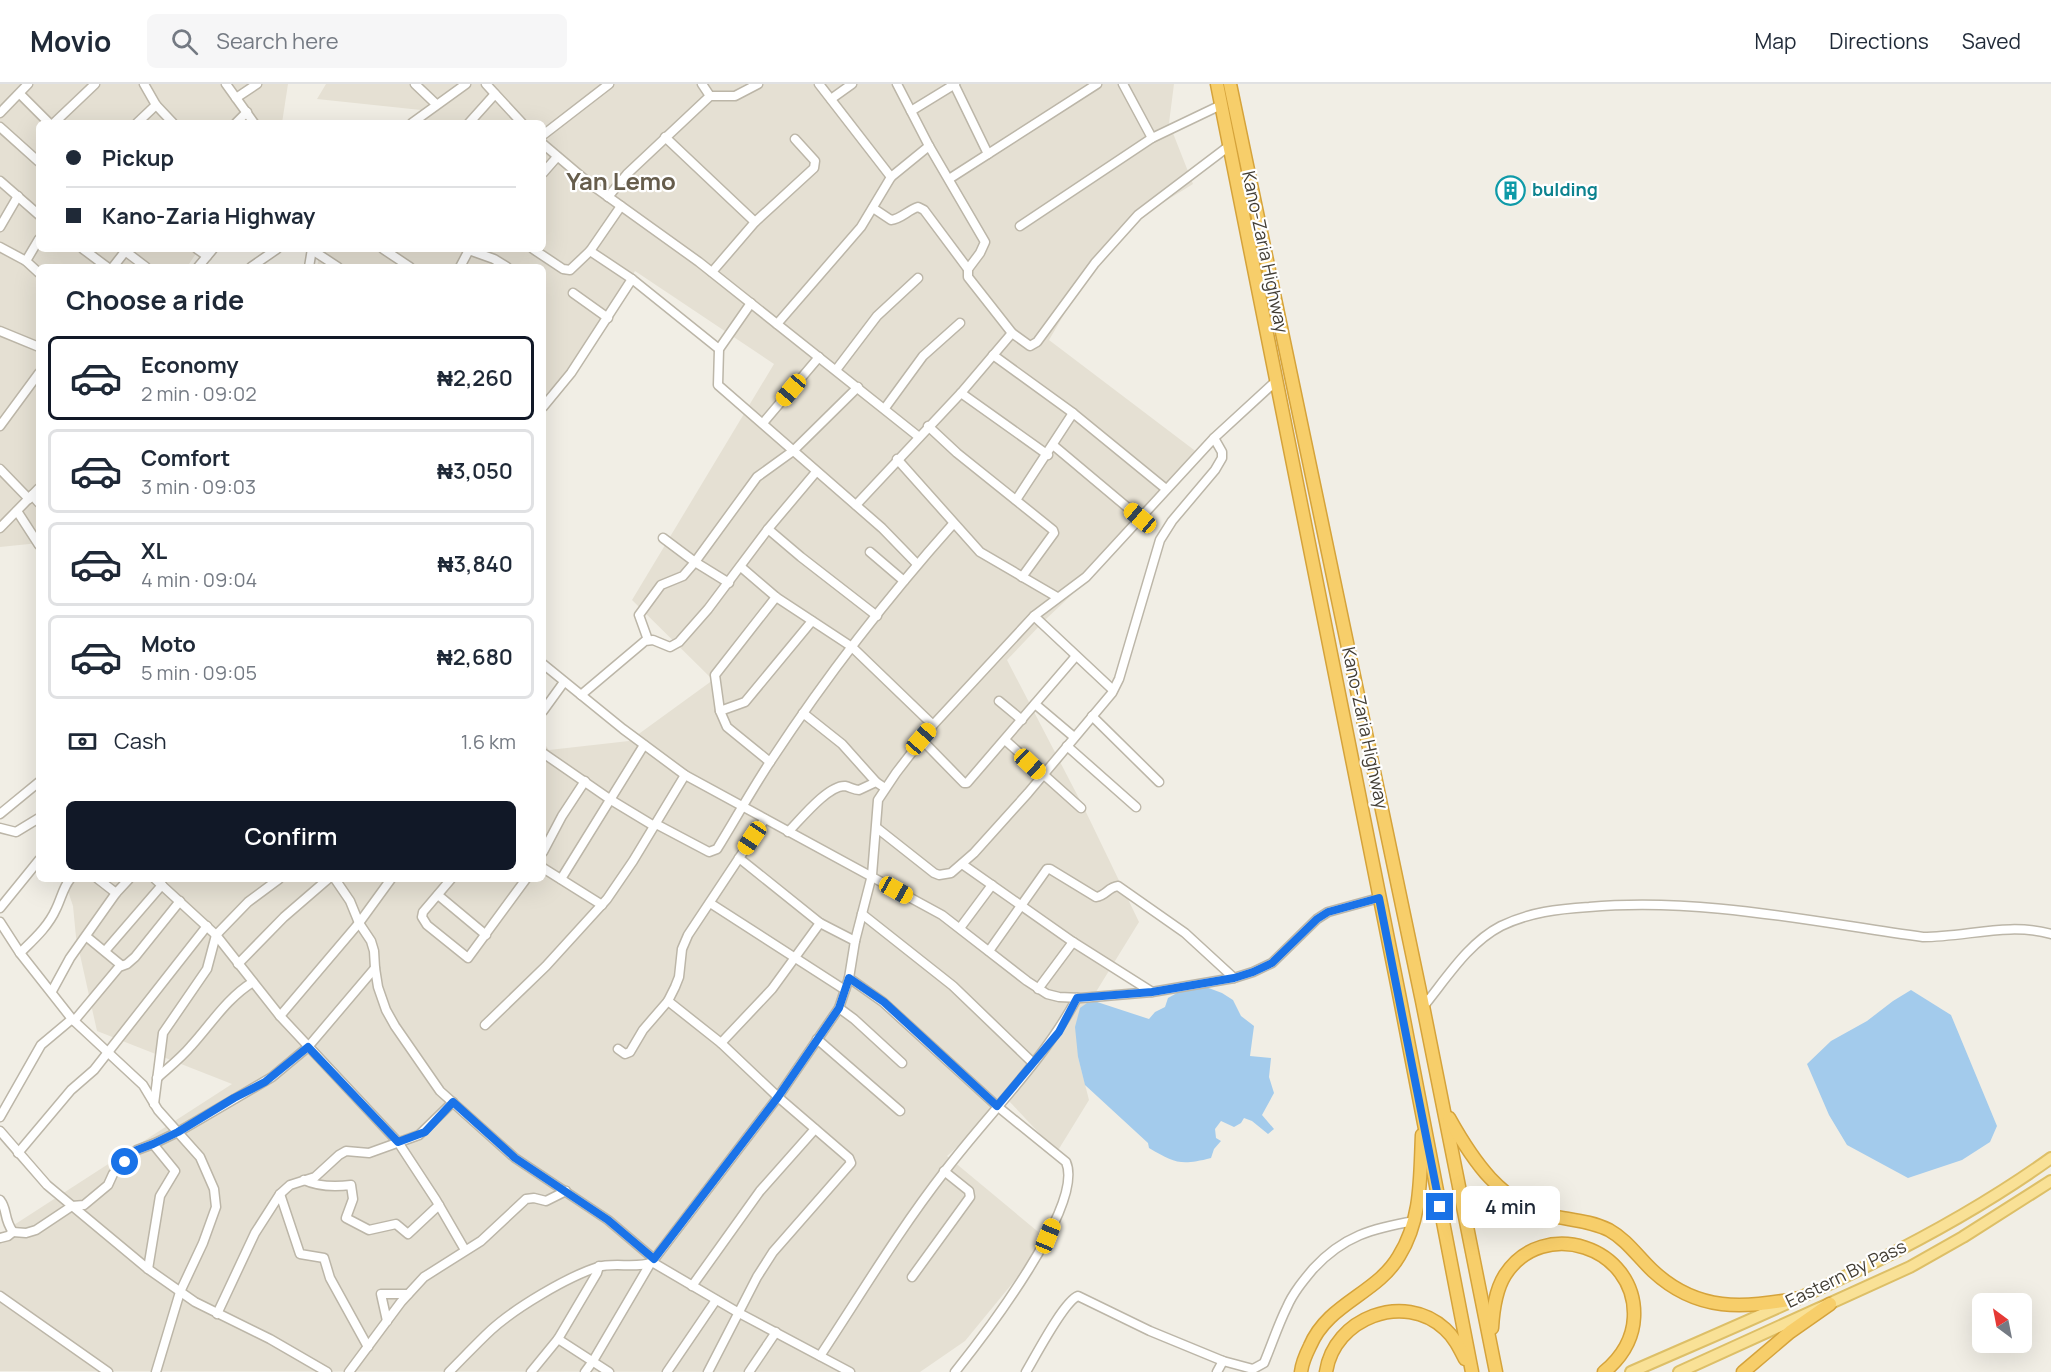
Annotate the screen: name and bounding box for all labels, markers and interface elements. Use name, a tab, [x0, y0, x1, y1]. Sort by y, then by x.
search box	[147, 14, 567, 68]
text: Movio	[30, 22, 111, 60]
icon: search	[168, 25, 201, 58]
text: Search here	[216, 26, 339, 56]
text: Map	[1755, 27, 1796, 55]
text: Directions	[1829, 27, 1929, 55]
text: Saved	[1962, 27, 2021, 55]
text: Pickup	[102, 143, 174, 173]
district label: Yan Lemo	[566, 164, 676, 197]
street label: Kano-Zaria Highway	[1237, 169, 1295, 335]
building icon: bulding	[1495, 174, 1527, 206]
place label: bulding	[1532, 177, 1598, 201]
text: Kano-Zaria Highway	[102, 201, 315, 231]
text: Choose a ride	[66, 281, 244, 318]
text: Economy	[141, 350, 239, 380]
icon: car	[69, 351, 123, 405]
text: ₦2,260	[437, 363, 513, 393]
car	[773, 370, 809, 410]
text: 2 min · 09:02	[141, 380, 257, 407]
text: Comfort	[141, 443, 230, 473]
icon: car	[69, 444, 123, 498]
text: ₦3,050	[437, 456, 513, 486]
text: 3 min · 09:03	[141, 473, 256, 500]
car	[1120, 500, 1160, 536]
text: XL	[141, 536, 167, 566]
icon: car	[69, 537, 123, 591]
text: ₦3,840	[438, 549, 513, 579]
text: 4 min · 09:04	[141, 566, 257, 593]
text: Moto	[141, 629, 196, 659]
icon: car	[69, 630, 123, 684]
text: ₦2,680	[437, 642, 513, 672]
street label: Kano-Zaria Highway	[1337, 645, 1395, 811]
text: 5 min · 09:05	[141, 659, 257, 686]
car	[902, 720, 940, 758]
icon: cash	[66, 725, 99, 758]
text: Cash	[114, 726, 167, 756]
text: 1.6 km	[461, 728, 516, 755]
car	[1011, 745, 1049, 783]
button: Confirm	[66, 801, 516, 870]
car	[734, 818, 770, 858]
car	[876, 873, 916, 907]
route start	[111, 1148, 138, 1175]
callout: 4 min	[1461, 1186, 1560, 1228]
route end	[1426, 1193, 1453, 1220]
text: 4 min	[1485, 1193, 1536, 1220]
car	[1033, 1216, 1063, 1256]
street label: Eastern By Pass	[1781, 1234, 1910, 1313]
north arrow	[1972, 1293, 2032, 1353]
map controls	[1972, 1293, 2032, 1353]

